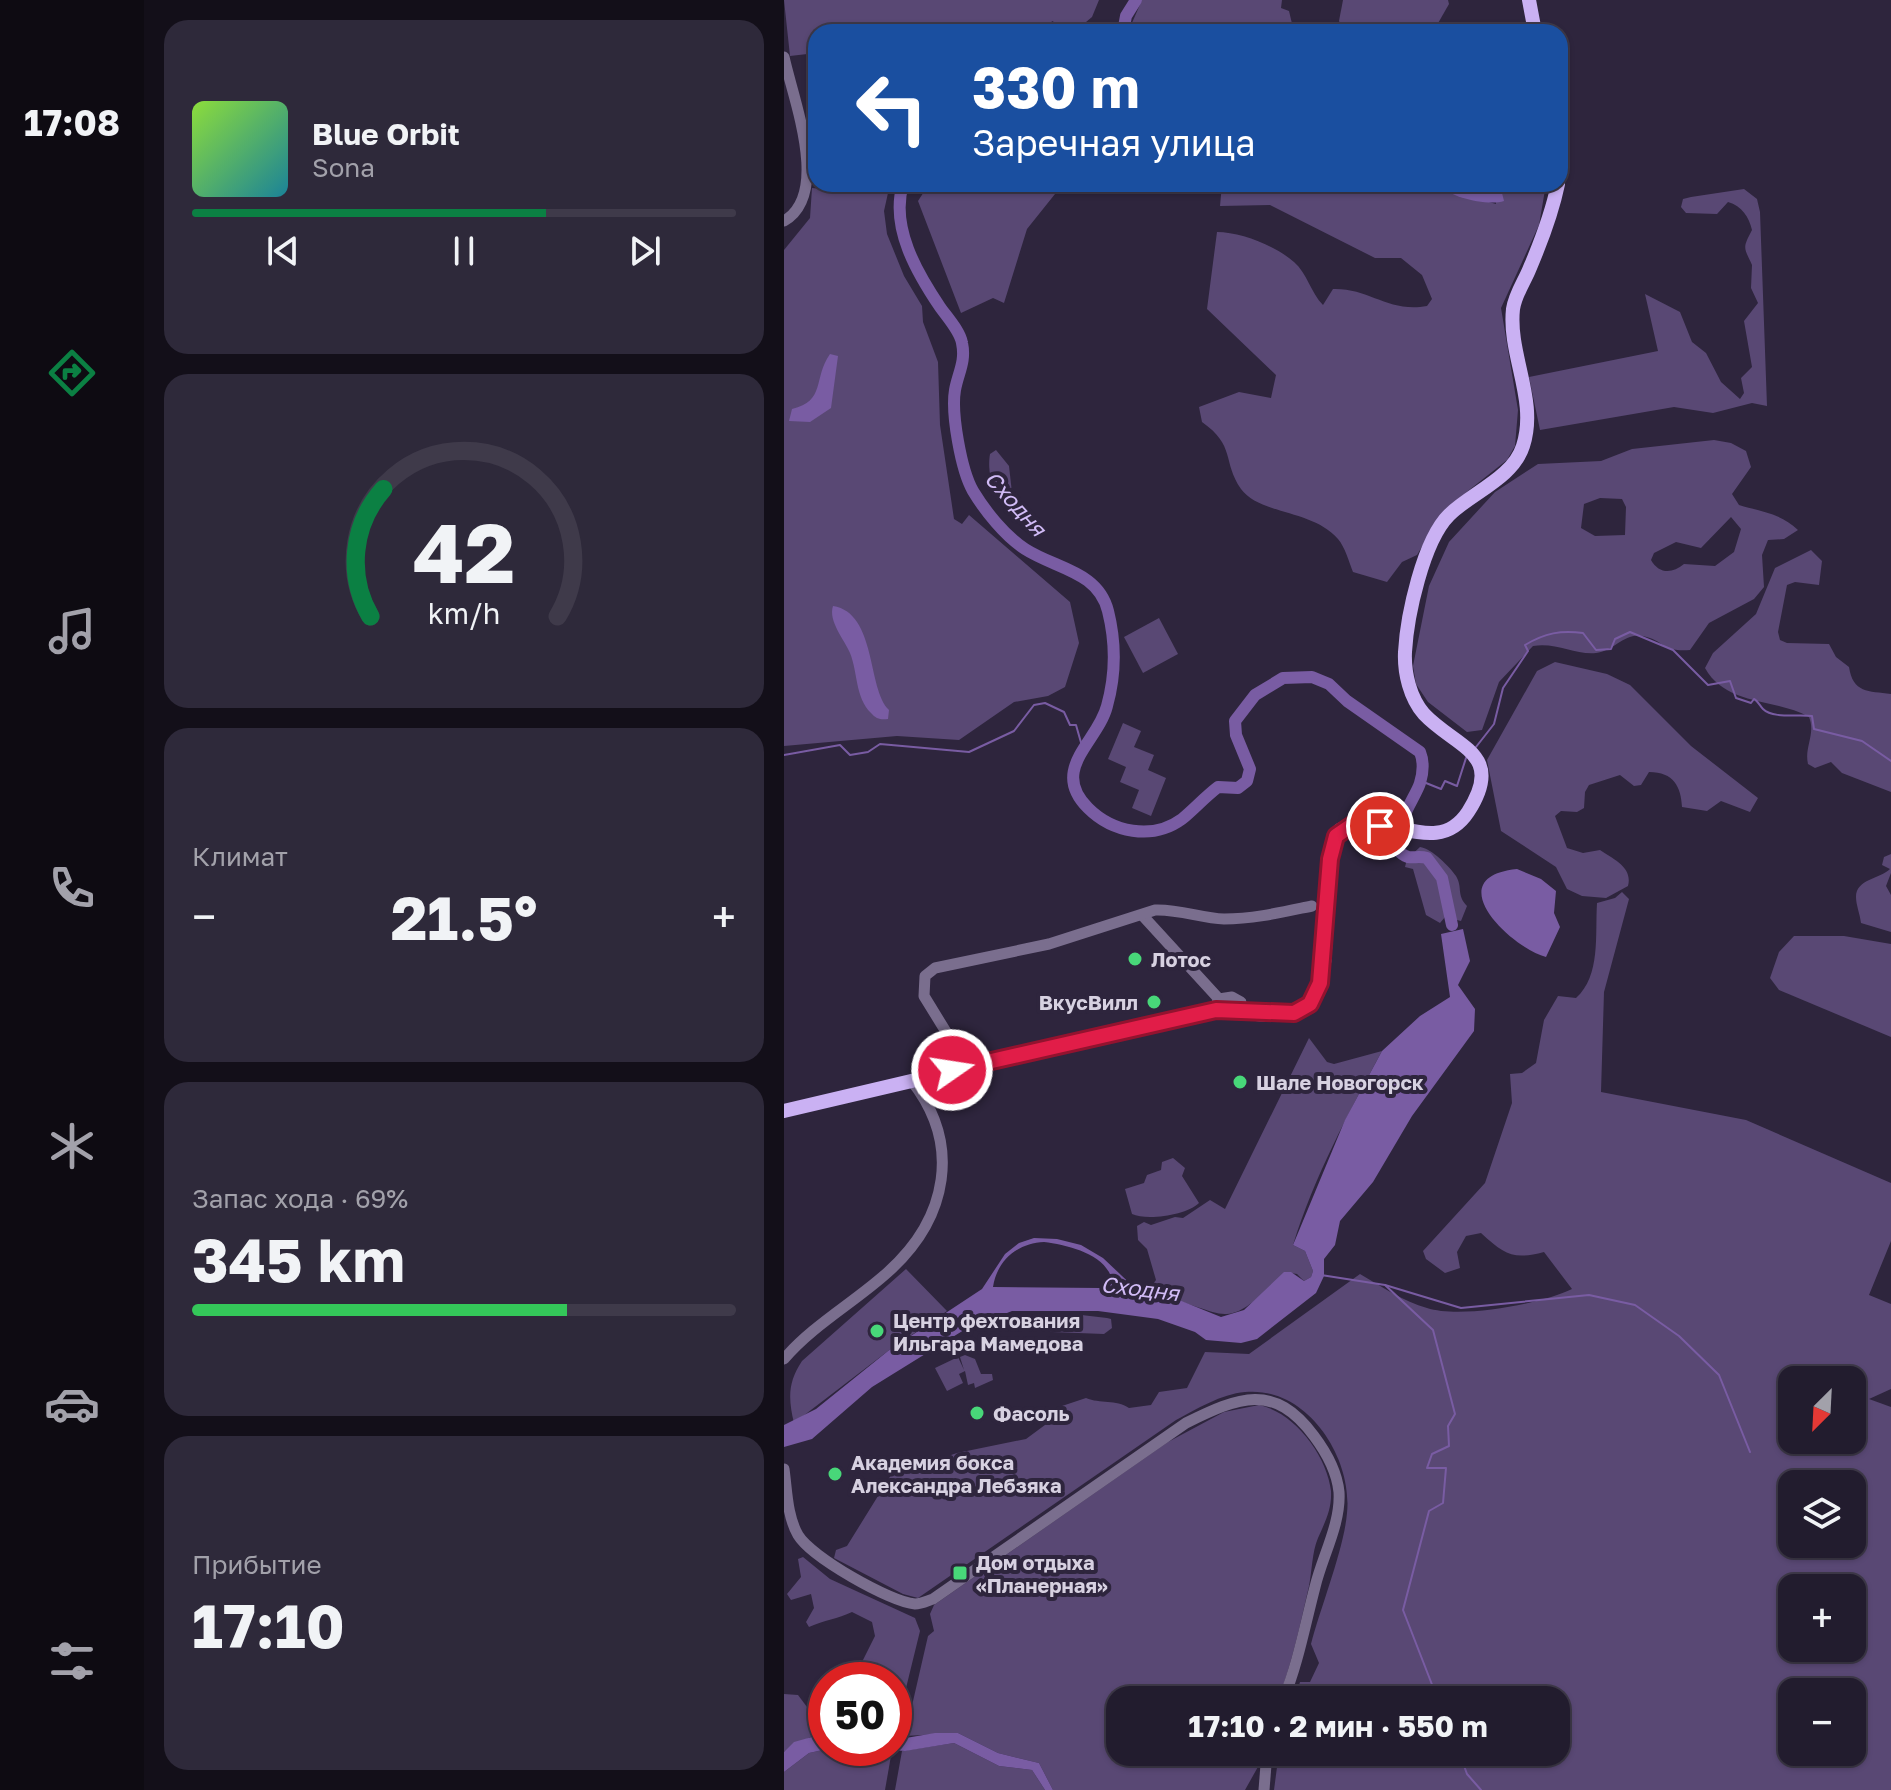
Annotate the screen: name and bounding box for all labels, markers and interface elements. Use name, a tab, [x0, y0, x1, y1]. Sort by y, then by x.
text: 330 m	[972, 53, 1140, 120]
icon: left	[840, 56, 944, 160]
text: 17:08	[24, 101, 120, 144]
text: Blue Orbit	[312, 116, 460, 152]
text: Заречная улица	[972, 121, 1256, 164]
text: Sona	[312, 152, 375, 183]
icon: previous	[261, 229, 305, 273]
icon: pause	[442, 229, 486, 273]
icon: next	[623, 229, 667, 273]
icon: directions	[44, 345, 100, 401]
water label: Сходня	[980, 465, 1053, 542]
text: 42	[413, 501, 515, 601]
text: km/h	[428, 596, 500, 630]
icon: music	[44, 603, 100, 659]
pin	[1346, 792, 1414, 860]
icon: arrive	[1358, 804, 1402, 848]
text: Климат	[192, 841, 288, 872]
icon: phone	[44, 860, 100, 916]
text: 21.5°	[391, 881, 537, 953]
text: −	[192, 890, 216, 943]
text: +	[712, 890, 736, 943]
place label: Лотос	[1151, 947, 1211, 971]
marker: Лотос	[1126, 950, 1144, 968]
place label: ВкусВилл	[1039, 990, 1138, 1014]
marker: ВкусВилл	[1145, 993, 1163, 1011]
position arrow	[910, 1028, 994, 1112]
place label: Шале Новогорск	[1256, 1070, 1424, 1094]
marker: Шале Новогорск	[1231, 1073, 1249, 1091]
icon: climate	[44, 1118, 100, 1174]
text: Запас хода · 69%	[192, 1183, 408, 1214]
text: 345 km	[192, 1223, 405, 1295]
water label: Сходня	[1099, 1270, 1182, 1306]
place label: Центр фехтования Ильгара Мамедова	[893, 1308, 1083, 1355]
marker: Центр фехтования Ильгара Мамедова	[868, 1322, 886, 1340]
north arrow	[1778, 1366, 1866, 1454]
map controls	[1778, 1366, 1866, 1766]
icon: car	[44, 1376, 100, 1432]
place label: Фасоль	[993, 1401, 1069, 1425]
marker: Фасоль	[968, 1404, 986, 1422]
place label: Академия бокса Александра Лебзяка	[851, 1450, 1062, 1497]
marker: Академия бокса Александра Лебзяка	[826, 1465, 844, 1483]
button: layers	[1778, 1470, 1866, 1558]
text: Прибытие	[192, 1549, 321, 1580]
place label: Дом отдыха «Планерная»	[976, 1550, 1108, 1597]
marker: Дом отдыха «Планерная»	[951, 1564, 969, 1582]
button: +	[1778, 1574, 1866, 1662]
text: 17:10	[192, 1589, 345, 1661]
icon: filters	[44, 1633, 100, 1689]
speed limit sign: 50	[808, 1662, 912, 1766]
button: −	[1778, 1678, 1866, 1766]
text: 17:10 · 2 мин · 550 m	[1188, 1708, 1488, 1744]

